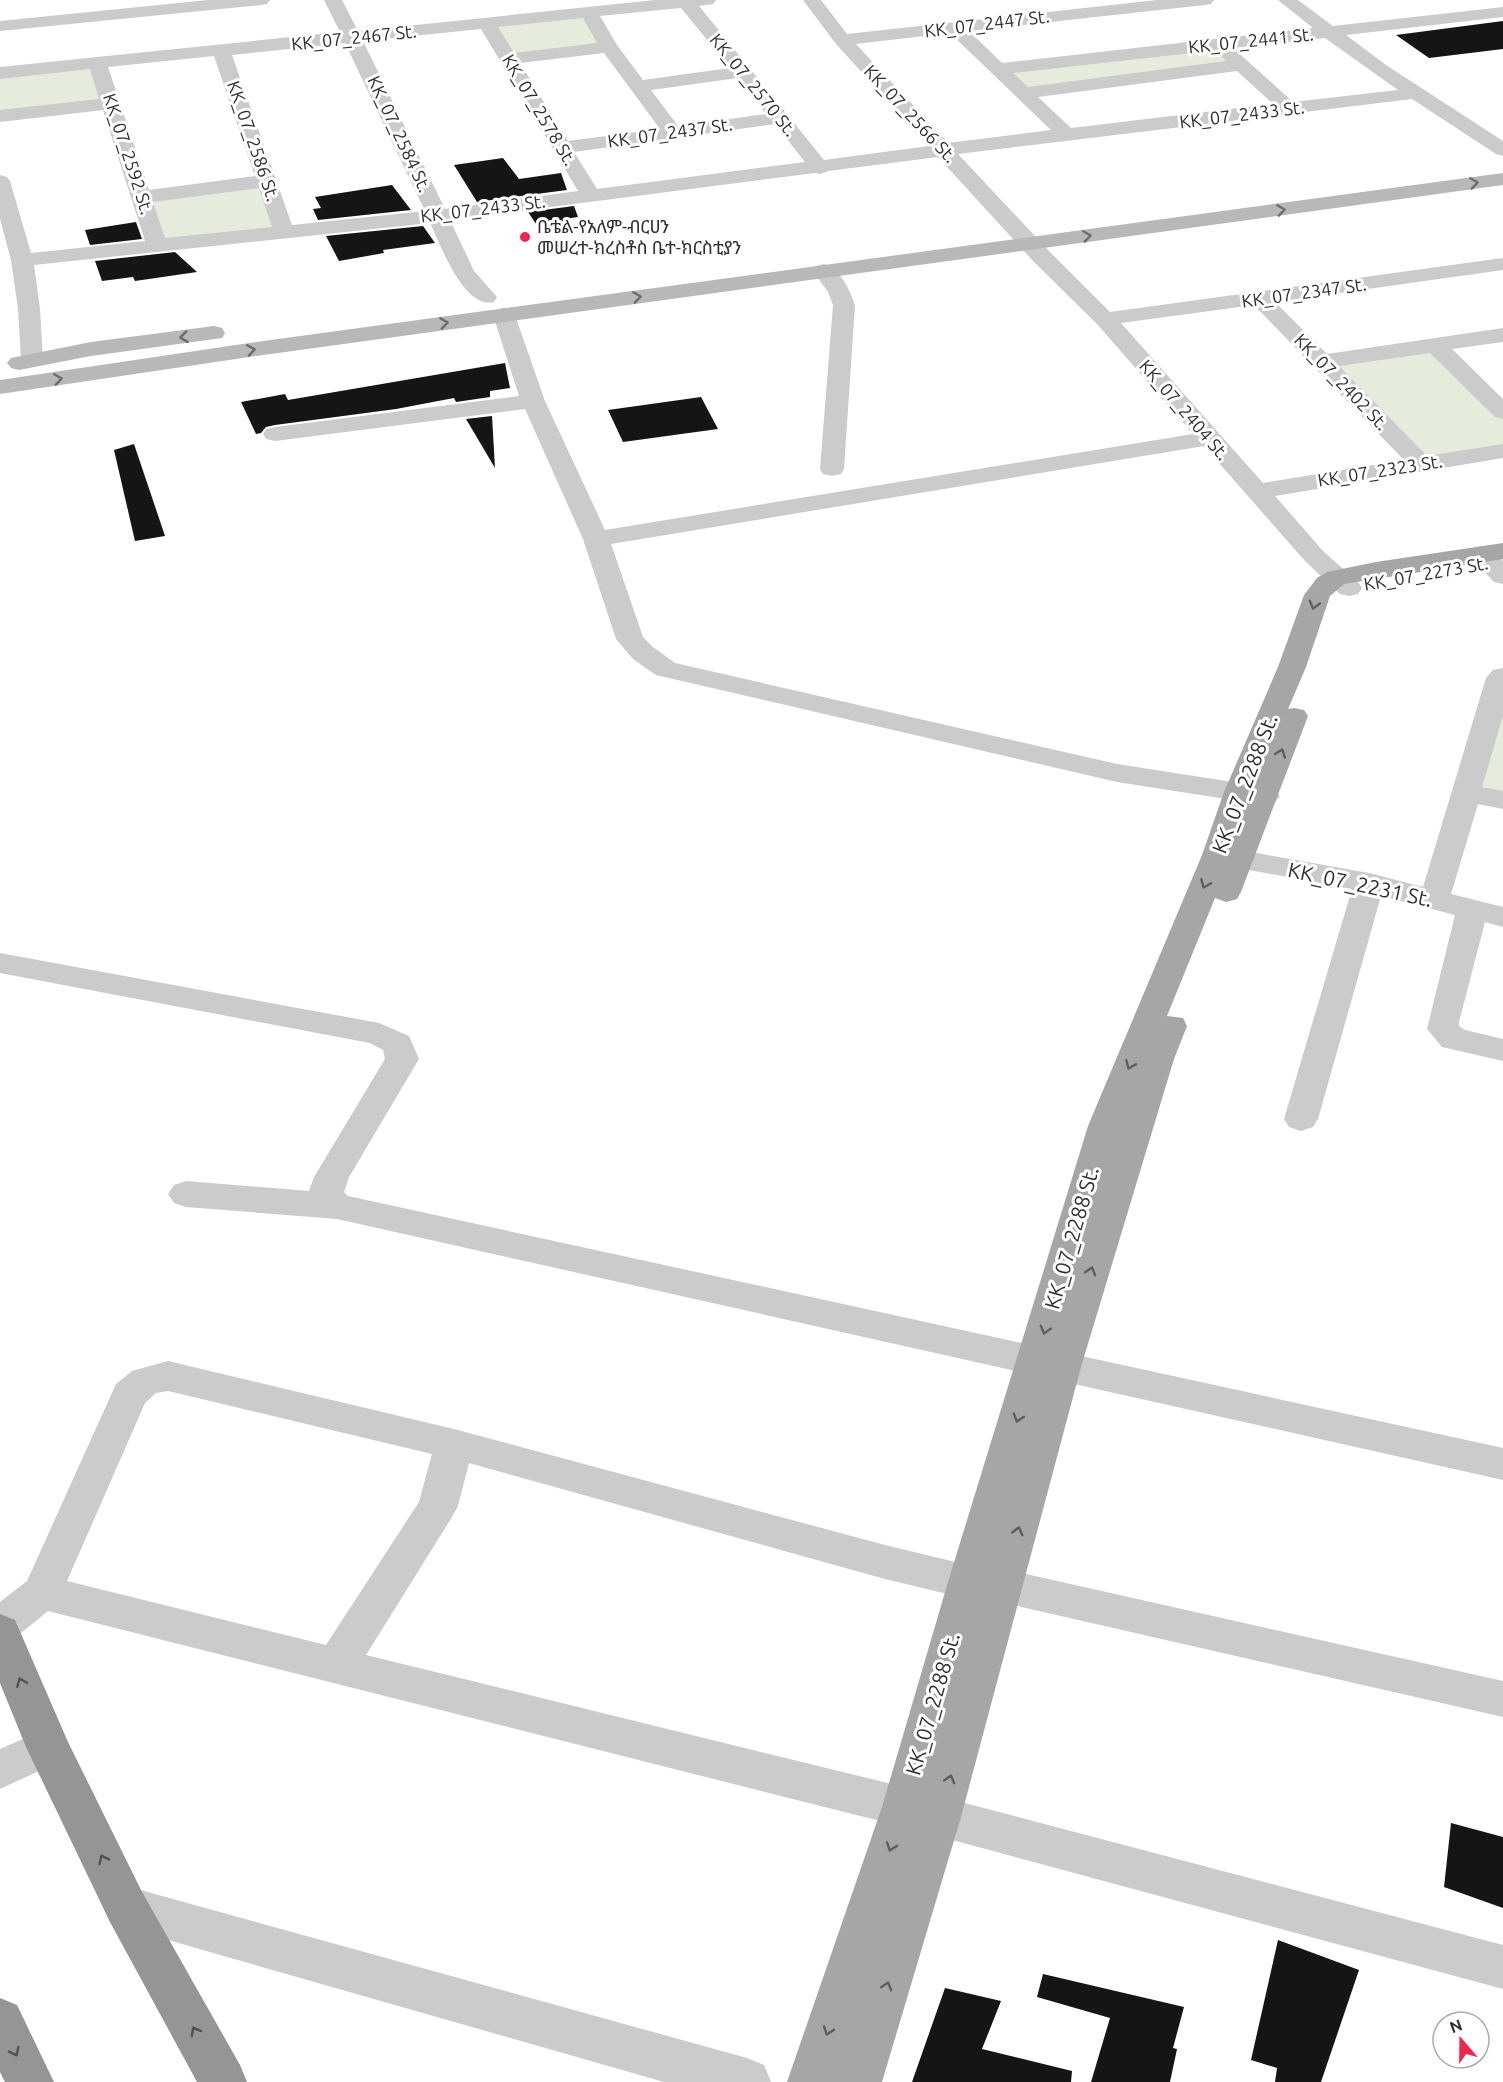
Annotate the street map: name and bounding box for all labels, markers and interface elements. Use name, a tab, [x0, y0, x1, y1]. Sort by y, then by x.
street label: KK_07_2447 St.	[923, 5, 1051, 42]
street label: KK_07_2467 St.	[290, 20, 418, 55]
street label: KK_07_2441 St.	[1187, 23, 1315, 58]
street label: KK_07_2570 St.	[706, 29, 801, 140]
street label: KK_07_2578 St.	[498, 50, 581, 169]
street label: KK_07_2566 St.	[860, 60, 961, 167]
street label: KK_07_2584 St.	[363, 72, 436, 195]
street label: KK_07_2586 St.	[223, 78, 284, 204]
street label: KK_07_2592 St.	[99, 91, 158, 217]
street label: KK_07_2433 St.	[1178, 96, 1306, 133]
street label: KK_07_2437 St.	[606, 113, 734, 152]
one-way arrow	[1469, 178, 1478, 190]
street label: KK_07_2433 St.	[419, 190, 547, 227]
one-way arrow	[1276, 204, 1285, 216]
place label: ቤቴል-የአለም-ብርሀን መሠረተ-ክረስቶስ ቤተ-ክርስቲያን	[537, 216, 741, 257]
marker: ቤቴል-የአለም-ብርሀን መሠረተ-ክረስቶስ ቤተ-ክርስቲያን	[518, 230, 532, 244]
one-way arrow	[1083, 230, 1092, 242]
street label: KK_07_2347 St.	[1240, 273, 1368, 312]
one-way arrow	[633, 291, 642, 303]
one-way arrow	[439, 318, 449, 330]
street label: KK_07_2402 St.	[1290, 329, 1393, 434]
one-way arrow	[180, 330, 189, 343]
one-way arrow	[246, 344, 255, 356]
street label: KK_07_2404 St.	[1135, 355, 1234, 464]
one-way arrow	[53, 373, 63, 385]
street label: KK_07_2323 St.	[1316, 450, 1444, 491]
street label: KK_07_2273 St.	[1362, 552, 1490, 595]
one-way arrow	[1309, 599, 1321, 610]
street label: KK_07_2288 St.	[1207, 711, 1282, 857]
one-way arrow	[1273, 748, 1286, 759]
street label: KK_07_2231 St.	[1286, 857, 1434, 912]
one-way arrow	[1200, 878, 1212, 889]
one-way arrow	[1125, 1058, 1137, 1069]
street label: KK_07_2288 St.	[1039, 1164, 1104, 1312]
one-way arrow	[1084, 1266, 1096, 1277]
one-way arrow	[1040, 1324, 1052, 1335]
one-way arrow	[1013, 1412, 1025, 1423]
one-way arrow	[1011, 1526, 1024, 1536]
street label: KK_07_2288 St.	[900, 1630, 965, 1778]
one-way arrow	[16, 1677, 28, 1688]
one-way arrow	[942, 1774, 955, 1784]
one-way arrow	[885, 1841, 898, 1851]
one-way arrow	[98, 1854, 110, 1865]
one-way arrow	[880, 1981, 892, 1992]
north arrow	[1431, 2010, 1491, 2070]
text: N	[1447, 2015, 1465, 2036]
one-way arrow	[823, 2025, 836, 2036]
one-way arrow	[190, 2027, 202, 2037]
one-way arrow	[7, 2045, 19, 2056]

